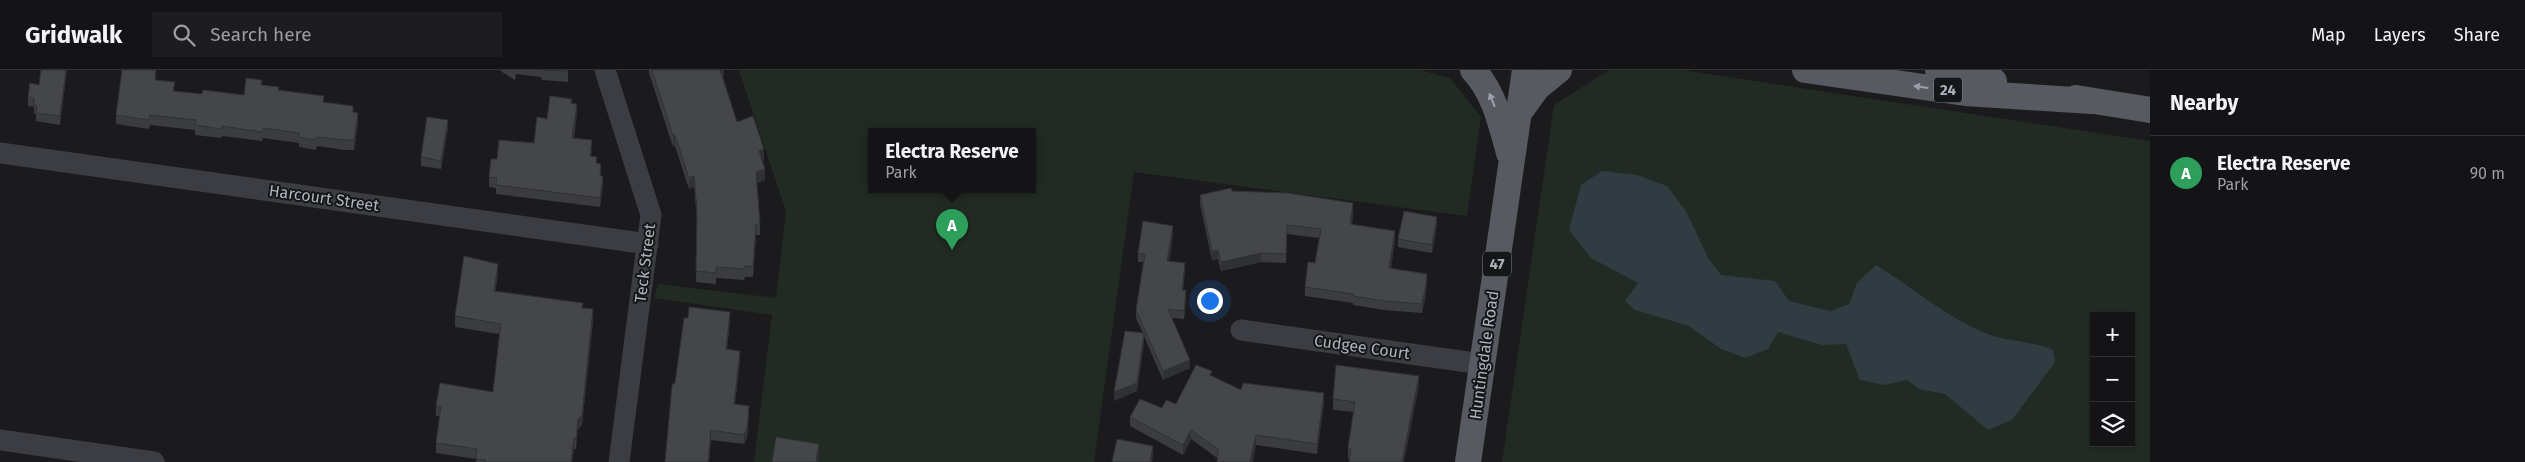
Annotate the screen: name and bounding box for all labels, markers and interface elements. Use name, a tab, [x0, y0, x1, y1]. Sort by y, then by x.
search box	[152, 12, 502, 57]
text: Gridwalk	[25, 21, 122, 49]
icon: search	[170, 21, 198, 49]
text: Search here	[210, 23, 312, 46]
text: Map	[2311, 24, 2346, 46]
text: Layers	[2374, 24, 2426, 46]
text: Share	[2454, 24, 2500, 46]
road number: 24	[1934, 78, 1962, 102]
one-way arrow	[1913, 82, 1929, 90]
text: Nearby	[2170, 90, 2238, 116]
one-way arrow	[1488, 92, 1496, 107]
popup	[868, 128, 1036, 193]
text: Electra Reserve	[885, 140, 1019, 163]
text: Electra Reserve	[2217, 152, 2350, 175]
text: Park	[885, 163, 917, 182]
text: A	[2181, 164, 2191, 183]
text: 90 m	[2470, 164, 2505, 183]
text: Park	[2217, 175, 2249, 194]
street label: Harcourt Street	[268, 181, 380, 215]
pin: A	[936, 209, 968, 250]
street label: Teck Street	[631, 222, 659, 304]
road number: 47	[1483, 252, 1511, 276]
your location	[1197, 288, 1223, 314]
street label: Huntingdale Road	[1466, 289, 1502, 421]
map controls	[2090, 312, 2135, 447]
button: +	[2090, 312, 2135, 357]
street label: Cudgee Court	[1313, 331, 1411, 363]
button: −	[2090, 357, 2135, 402]
button: layers	[2090, 402, 2135, 447]

